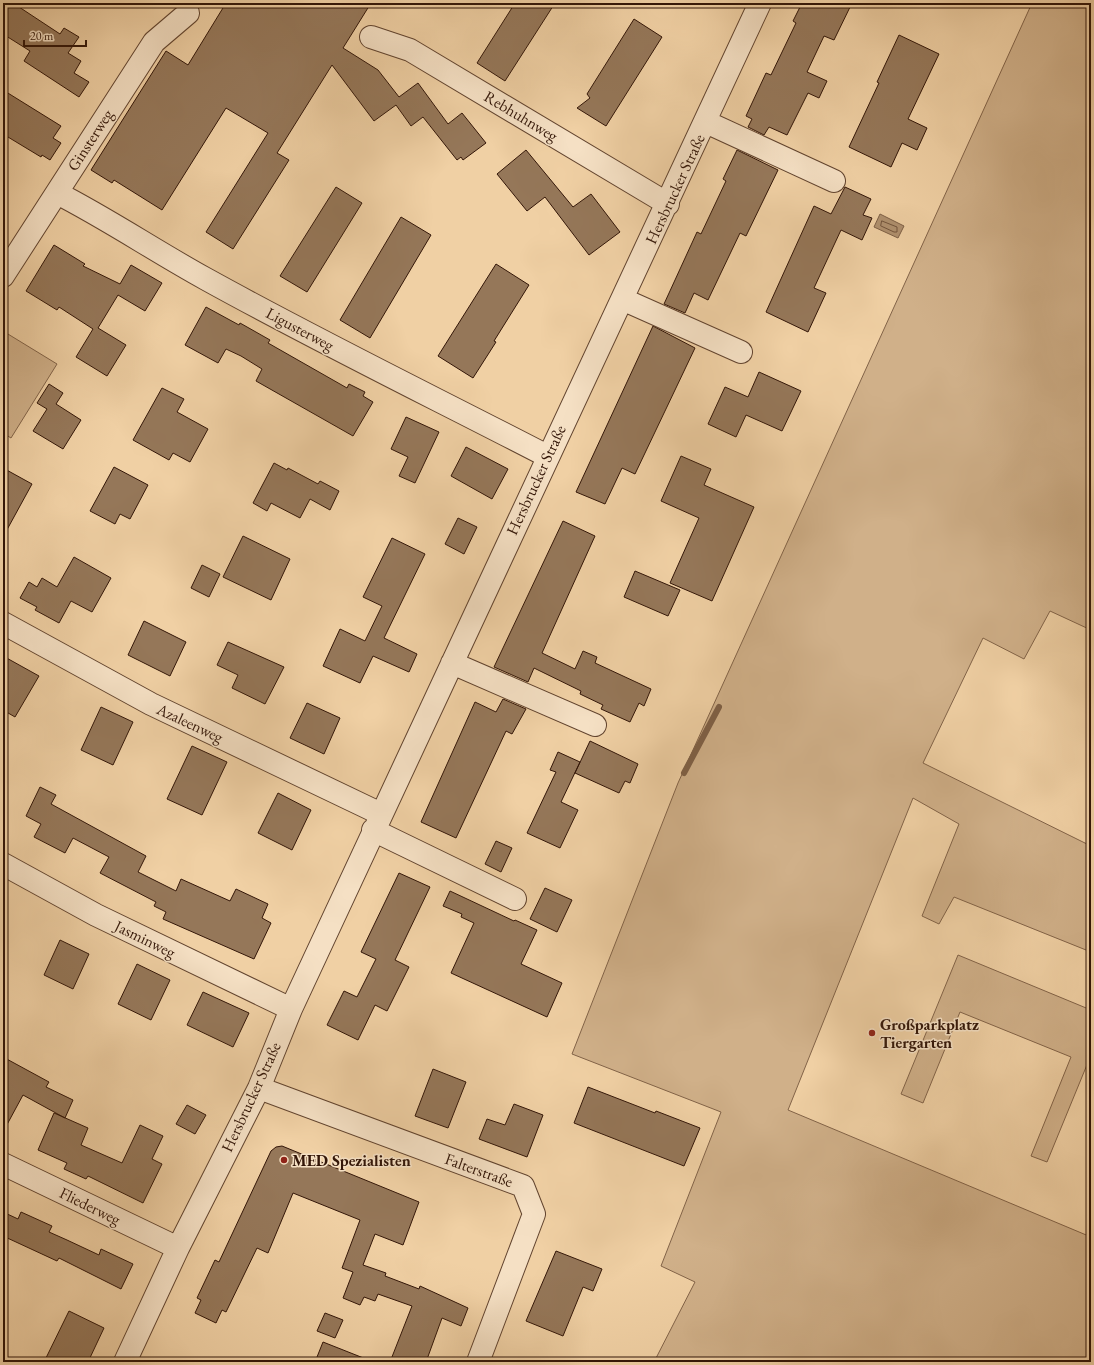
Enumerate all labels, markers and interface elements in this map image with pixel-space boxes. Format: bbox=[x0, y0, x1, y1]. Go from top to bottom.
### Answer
scale bar bbox=[24, 22, 86, 48]
text: 20 m bbox=[30, 28, 54, 44]
street label: Rebhuhnweg bbox=[480, 86, 563, 147]
street label: Ginsterweg bbox=[62, 104, 118, 175]
street label: Hersbrucker Straße bbox=[640, 131, 710, 247]
street label: Ligusterweg bbox=[262, 302, 339, 356]
street label: Hersbrucker Straße bbox=[501, 422, 571, 538]
street label: Azaleenweg bbox=[152, 698, 228, 748]
street label: Jasminweg bbox=[109, 914, 180, 963]
place label: Großparkplatz Tiergarten bbox=[880, 1014, 979, 1053]
marker: Großparkplatz Tiergarten bbox=[867, 1028, 877, 1038]
street label: Hersbrucker Straße bbox=[216, 1039, 286, 1155]
street label: Falterstraße bbox=[442, 1148, 516, 1192]
place label: MED Spezialisten bbox=[292, 1150, 411, 1171]
marker: MED Spezialisten bbox=[279, 1155, 289, 1165]
street label: Fliederweg bbox=[56, 1182, 125, 1230]

